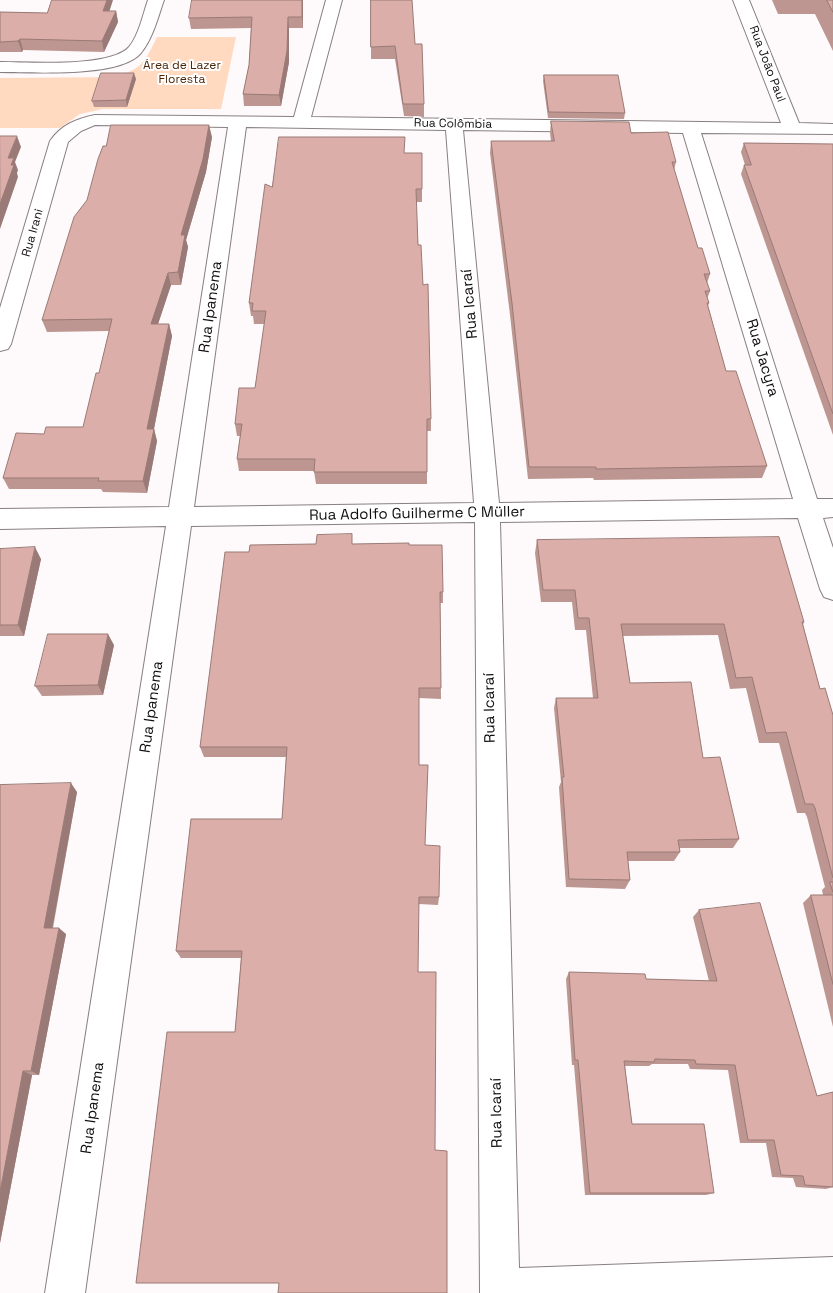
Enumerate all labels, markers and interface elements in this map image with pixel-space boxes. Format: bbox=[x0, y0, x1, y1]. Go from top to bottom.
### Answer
street label: Rua João Paul bbox=[746, 24, 788, 104]
park label: Área de Lazer Floresta bbox=[143, 59, 221, 87]
street label: Rua Colômbia bbox=[414, 116, 492, 132]
street label: Rua Irani bbox=[19, 207, 47, 259]
street label: Rua Ipanema bbox=[196, 260, 226, 354]
street label: Rua Icaraí bbox=[458, 268, 482, 340]
street label: Rua Jacyra bbox=[742, 317, 782, 399]
street label: Rua Adolfo Guilherme C Müller bbox=[309, 503, 525, 525]
street label: Rua Ipanema bbox=[137, 660, 167, 754]
street label: Rua Icaraí bbox=[480, 673, 500, 743]
street label: Rua Ipanema bbox=[78, 1061, 108, 1155]
street label: Rua Icaraí bbox=[487, 1078, 507, 1148]

